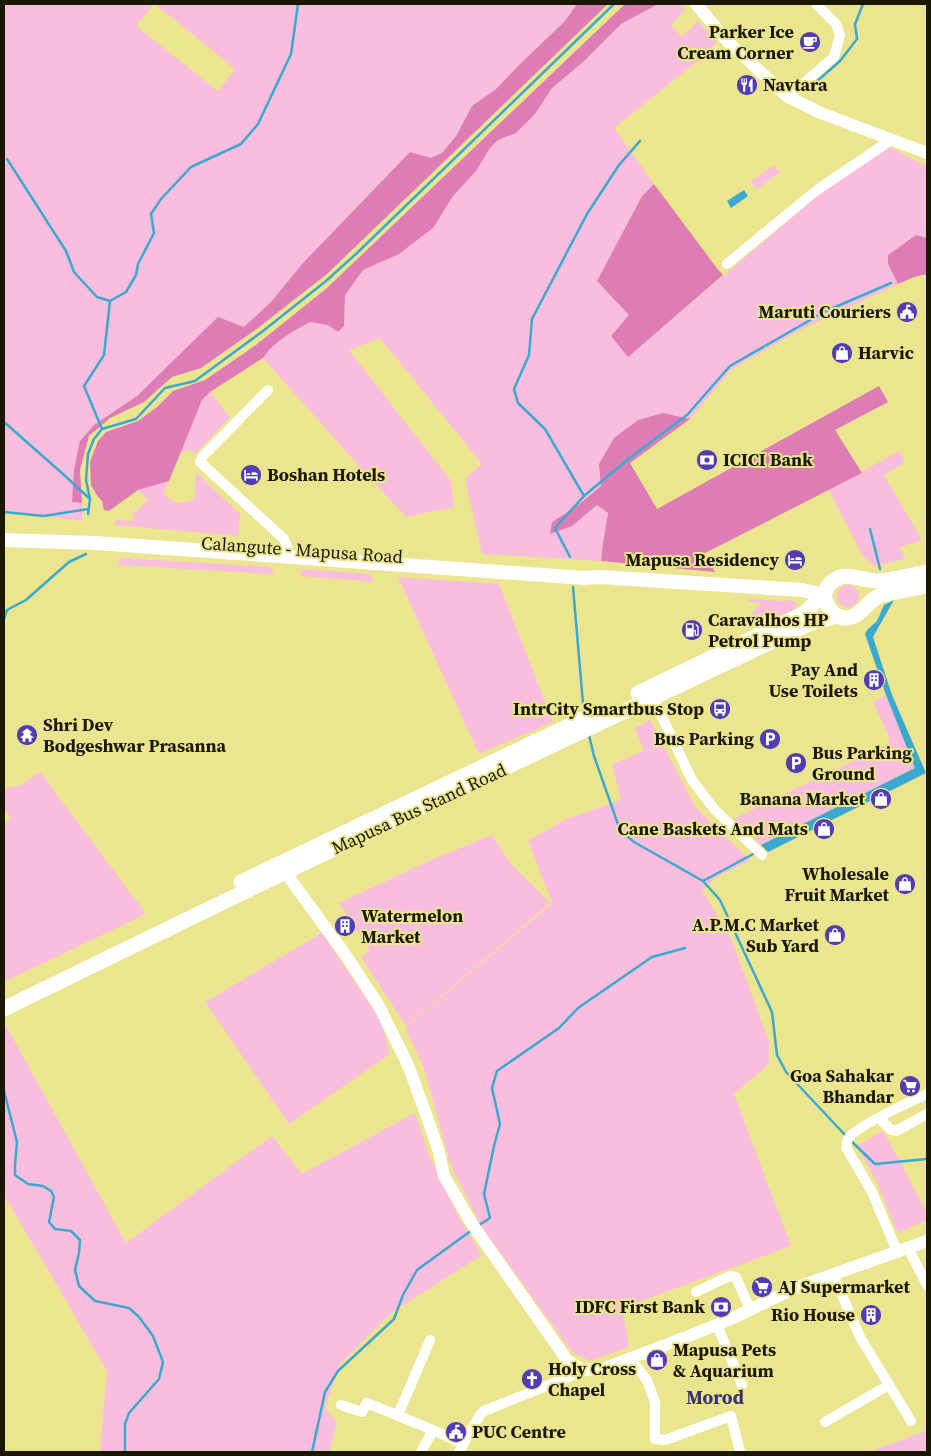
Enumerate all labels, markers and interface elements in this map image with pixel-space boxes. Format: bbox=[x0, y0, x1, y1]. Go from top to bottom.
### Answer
place label: Parker Ice Cream Corner bbox=[677, 19, 795, 65]
cafe icon: Parker Ice Cream Corner bbox=[798, 30, 822, 54]
place label: Navtara bbox=[763, 72, 828, 97]
restaurant icon: Navtara bbox=[735, 73, 759, 97]
place label: Maruti Couriers bbox=[758, 299, 891, 324]
public building icon: Maruti Couriers bbox=[895, 300, 919, 324]
place label: Harvic bbox=[858, 340, 914, 365]
shop icon: Harvic bbox=[830, 341, 854, 365]
place label: ICICI Bank bbox=[723, 447, 813, 472]
bank icon: ICICI Bank bbox=[695, 448, 719, 472]
place label: Boshan Hotels bbox=[267, 462, 385, 487]
hotel icon: Boshan Hotels bbox=[239, 463, 263, 487]
street label: Calangute - Mapusa Road bbox=[200, 530, 404, 569]
place label: Mapusa Residency bbox=[626, 547, 779, 572]
hotel icon: Mapusa Residency bbox=[783, 548, 807, 572]
place label: Caravalhos HP Petrol Pump bbox=[708, 607, 828, 653]
fuel station icon: Caravalhos HP Petrol Pump bbox=[680, 618, 704, 642]
place label: Pay And Use Toilets bbox=[768, 657, 858, 703]
building icon: Pay And Use Toilets bbox=[862, 668, 886, 692]
place label: IntrCity Smartbus Stop bbox=[513, 696, 704, 721]
bus stop icon: IntrCity Smartbus Stop bbox=[708, 697, 732, 721]
place label: Shri Dev Bodgeshwar Prasanna bbox=[43, 712, 227, 758]
temple icon: Shri Dev Bodgeshwar Prasanna bbox=[15, 723, 39, 747]
place label: Bus Parking bbox=[654, 726, 754, 751]
parking icon: Bus Parking bbox=[758, 727, 782, 751]
place label: Bus Parking Ground bbox=[812, 740, 912, 786]
parking icon: Bus Parking Ground bbox=[784, 751, 808, 775]
street label: Mapusa Bus Stand Road bbox=[327, 757, 510, 860]
place label: Banana Market bbox=[739, 786, 866, 811]
shop icon: Banana Market bbox=[869, 787, 893, 811]
place label: Cane Baskets And Mats bbox=[618, 816, 808, 841]
shop icon: Cane Baskets And Mats bbox=[812, 817, 836, 841]
place label: Wholesale Fruit Market bbox=[784, 861, 890, 907]
shop icon: Wholesale Fruit Market bbox=[893, 872, 917, 896]
place label: Watermelon Market bbox=[361, 903, 463, 949]
place label: A.P.M.C Market Sub Yard bbox=[692, 912, 820, 958]
building icon: Watermelon Market bbox=[333, 914, 357, 938]
shop icon: A.P.M.C Market Sub Yard bbox=[823, 923, 847, 947]
place label: Goa Sahakar Bhandar bbox=[790, 1063, 895, 1109]
supermarket icon: Goa Sahakar Bhandar bbox=[898, 1074, 922, 1098]
place label: AJ Supermarket bbox=[778, 1274, 910, 1299]
supermarket icon: AJ Supermarket bbox=[750, 1275, 774, 1299]
place label: IDFC First Bank bbox=[575, 1294, 705, 1319]
bank icon: IDFC First Bank bbox=[709, 1295, 733, 1319]
place label: Rio House bbox=[771, 1302, 855, 1327]
building icon: Rio House bbox=[859, 1303, 883, 1327]
place label: Mapusa Pets & Aquarium bbox=[673, 1337, 776, 1383]
shop icon: Mapusa Pets & Aquarium bbox=[645, 1348, 669, 1372]
place label: Holy Cross Chapel bbox=[548, 1356, 636, 1402]
church icon: Holy Cross Chapel bbox=[520, 1367, 544, 1391]
district label: Morod bbox=[686, 1384, 744, 1410]
place label: PUC Centre bbox=[472, 1419, 566, 1444]
public building icon: PUC Centre bbox=[444, 1420, 468, 1444]

